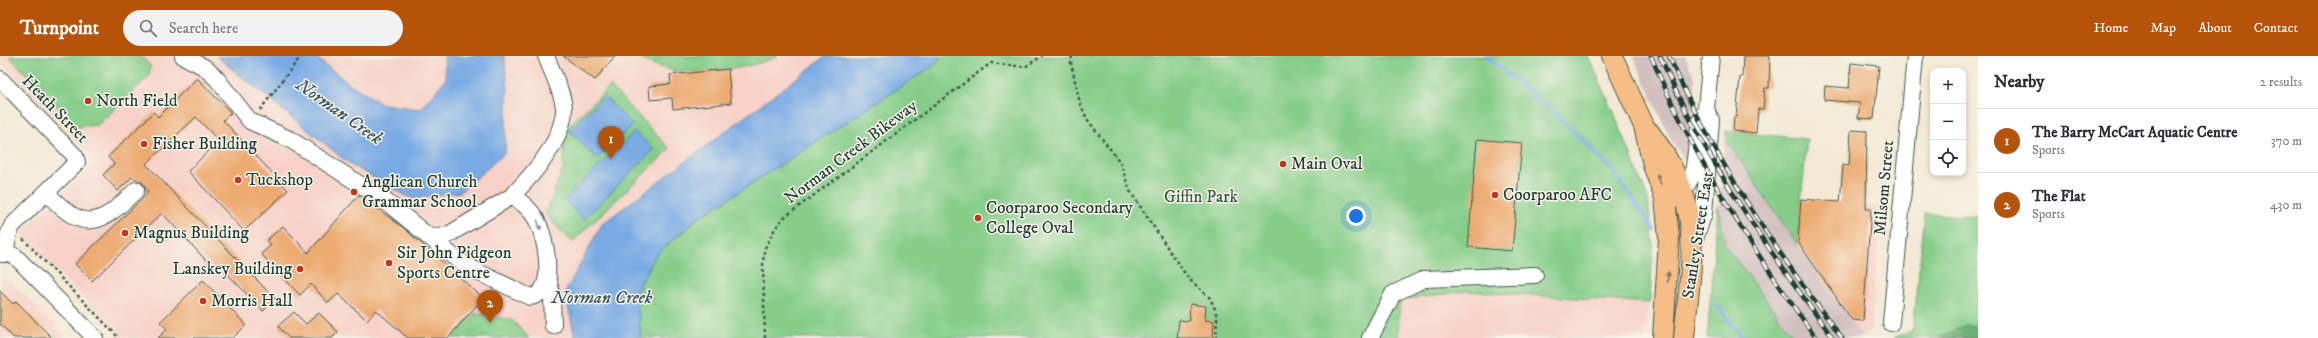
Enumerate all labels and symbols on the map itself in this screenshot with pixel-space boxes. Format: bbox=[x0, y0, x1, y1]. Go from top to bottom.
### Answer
street label: Heath Street bbox=[17, 70, 93, 148]
water label: Norman Creek bbox=[291, 74, 387, 150]
place label: North Field bbox=[96, 90, 178, 112]
street label: Norman Creek Bikeway bbox=[780, 94, 923, 209]
marker: North Field bbox=[83, 96, 93, 106]
pin: 1 bbox=[598, 126, 624, 159]
place label: Fisher Building bbox=[152, 133, 258, 155]
marker: Fisher Building bbox=[139, 139, 149, 149]
street label: Milsom Street bbox=[1869, 139, 1899, 237]
one-way arrow bbox=[1706, 140, 1713, 152]
place label: Main Oval bbox=[1291, 153, 1363, 175]
marker: Main Oval bbox=[1278, 159, 1288, 169]
place label: Tuckshop bbox=[246, 169, 313, 191]
street label: Stanley Street East bbox=[1677, 169, 1719, 300]
place label: Anglican Church Grammar School bbox=[362, 171, 477, 213]
one-way arrow bbox=[1655, 173, 1661, 185]
marker: Tuckshop bbox=[233, 175, 243, 185]
place label: Coorparoo AFC bbox=[1503, 184, 1612, 206]
park label: Giffin Park bbox=[1164, 186, 1238, 208]
marker: Anglican Church Grammar School bbox=[349, 187, 359, 197]
marker: Coorparoo AFC bbox=[1490, 190, 1500, 200]
place label: Coorparoo Secondary College Oval bbox=[986, 197, 1134, 239]
your location bbox=[1346, 206, 1366, 226]
marker: Coorparoo Secondary College Oval bbox=[973, 213, 983, 223]
one-way arrow bbox=[536, 220, 542, 232]
place label: Magnus Building bbox=[133, 222, 250, 244]
marker: Magnus Building bbox=[120, 228, 130, 238]
place label: Sir John Pidgeon Sports Centre bbox=[397, 242, 512, 284]
place label: Lanskey Building bbox=[172, 258, 293, 280]
marker: Sir John Pidgeon Sports Centre bbox=[384, 258, 394, 268]
marker: Lanskey Building bbox=[295, 264, 305, 274]
one-way arrow bbox=[1665, 271, 1672, 283]
water label: Norman Creek bbox=[551, 287, 653, 309]
place label: Morris Hall bbox=[211, 290, 293, 312]
pin: 2 bbox=[477, 290, 503, 323]
marker: Morris Hall bbox=[198, 296, 208, 306]

